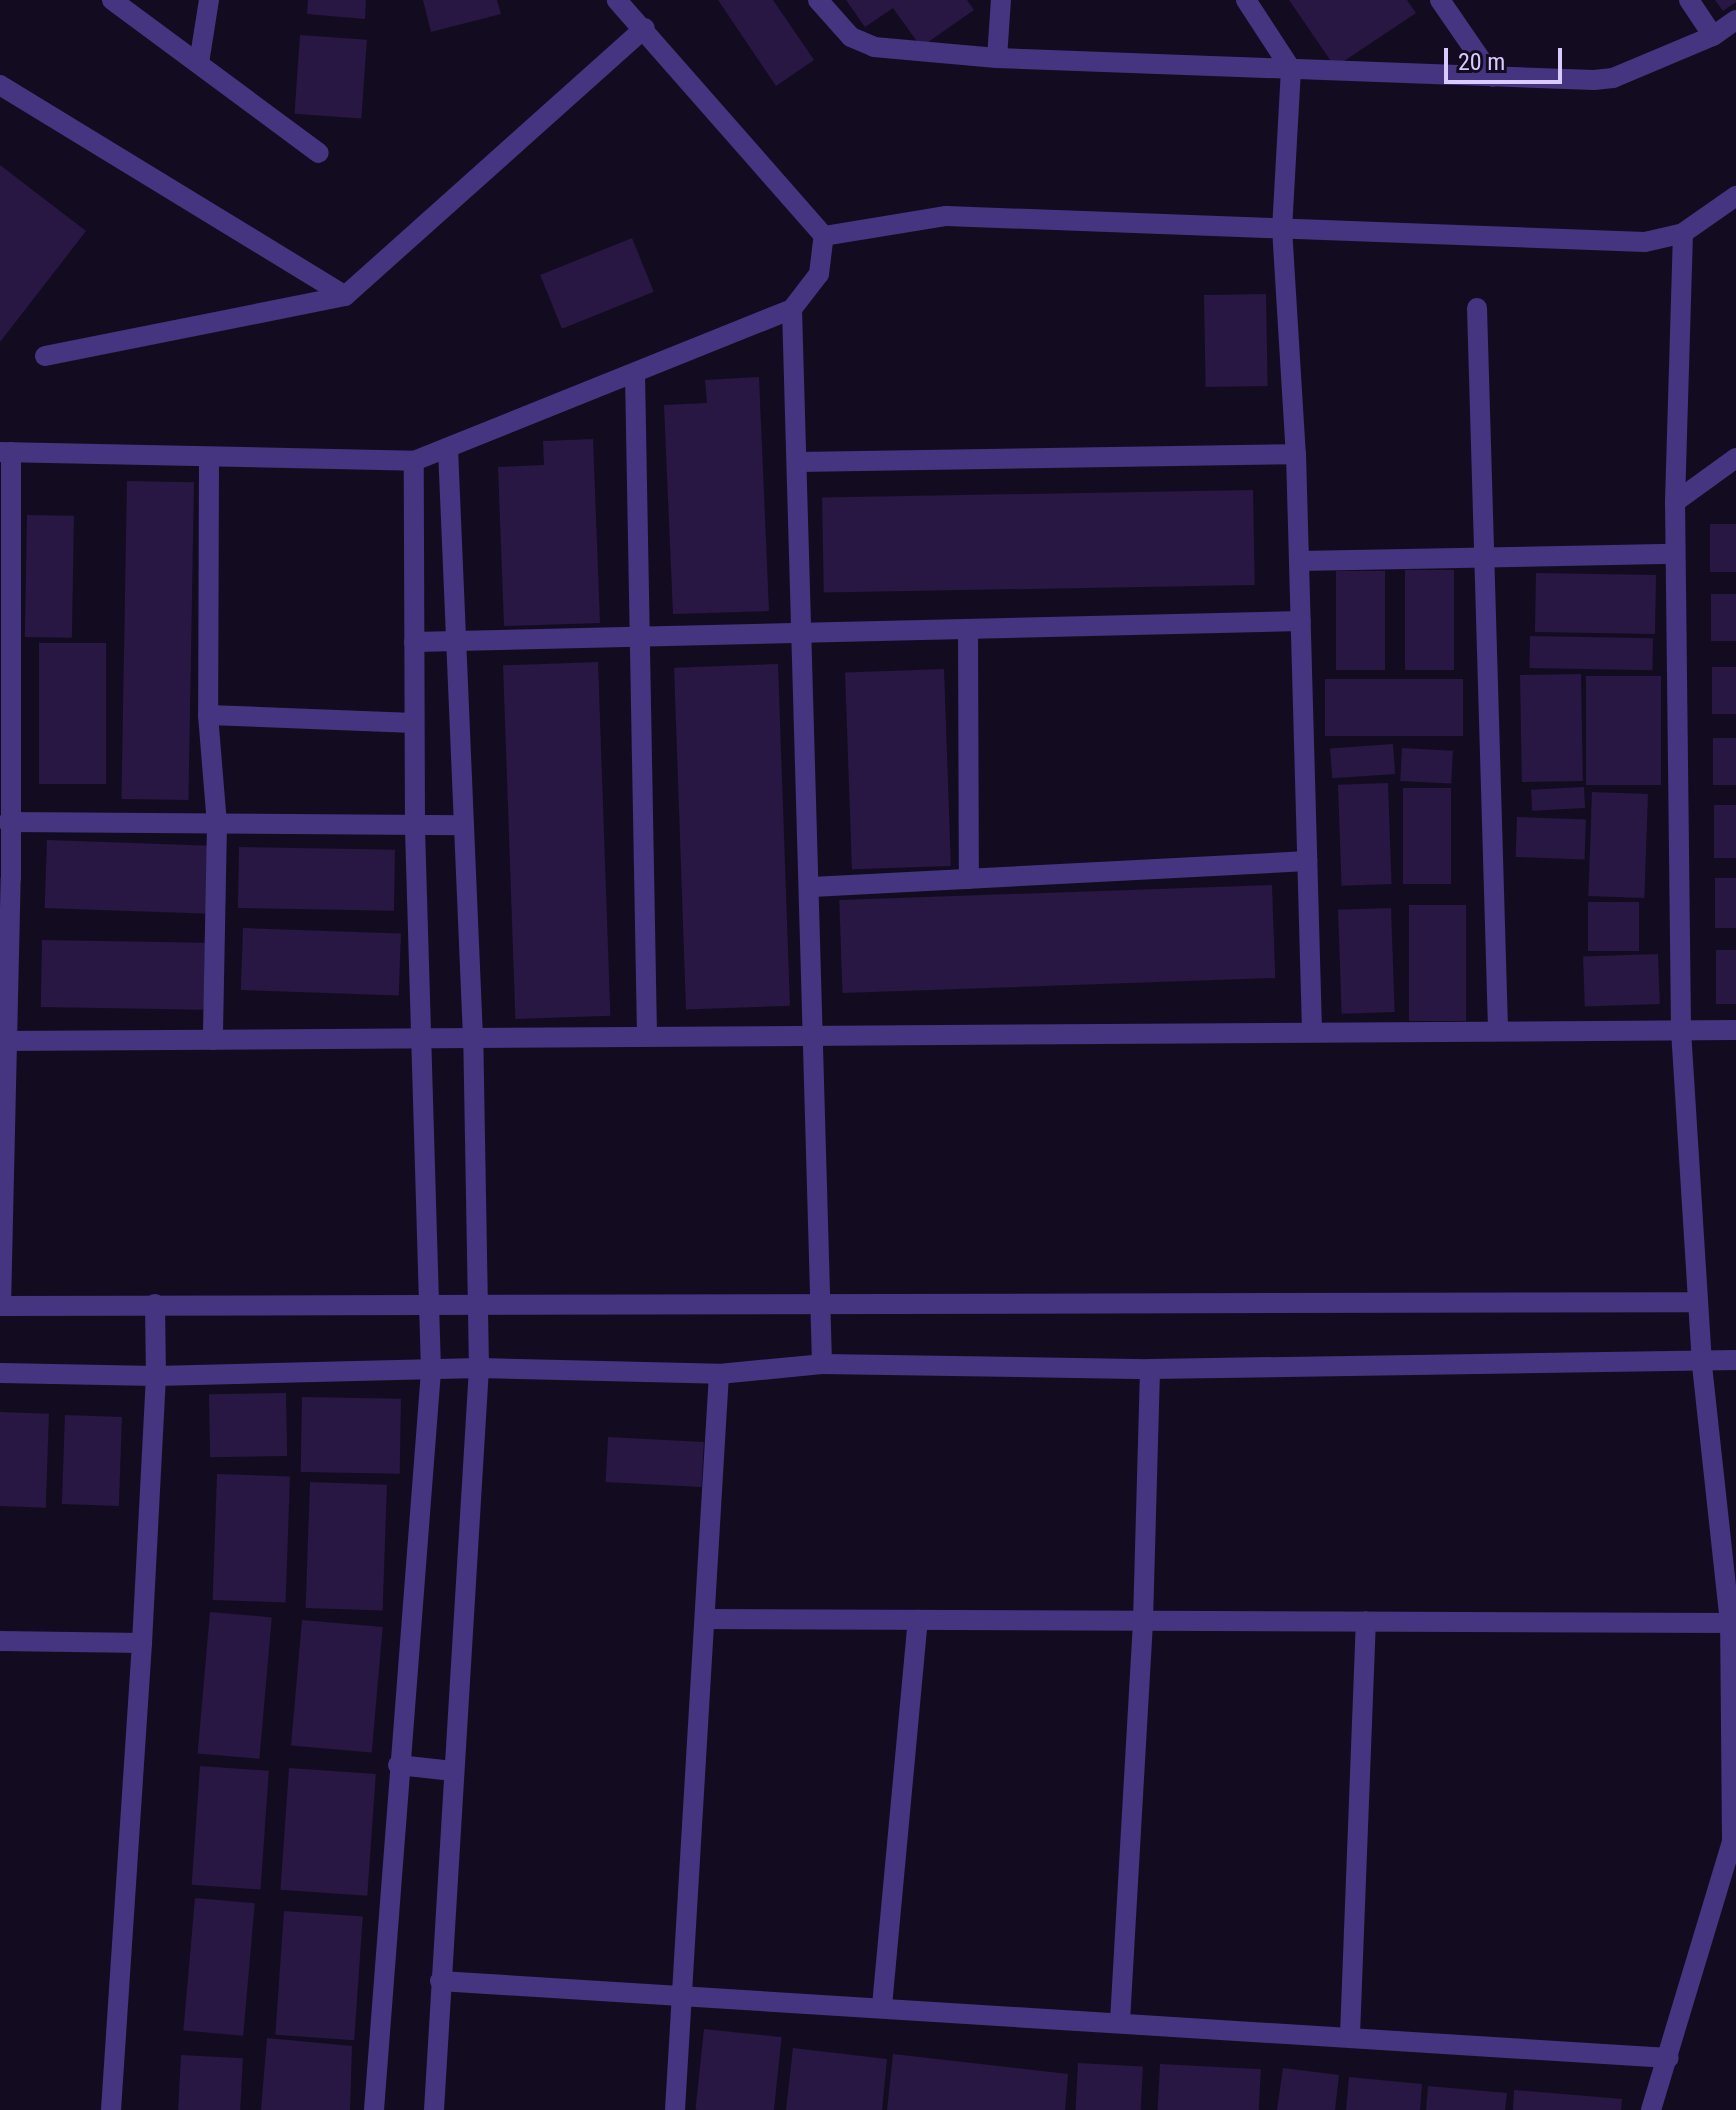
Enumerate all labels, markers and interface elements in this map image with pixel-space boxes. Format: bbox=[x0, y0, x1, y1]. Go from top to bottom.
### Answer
scale bar bbox=[1448, 32, 1566, 82]
text: 20 m bbox=[1458, 48, 1505, 76]

